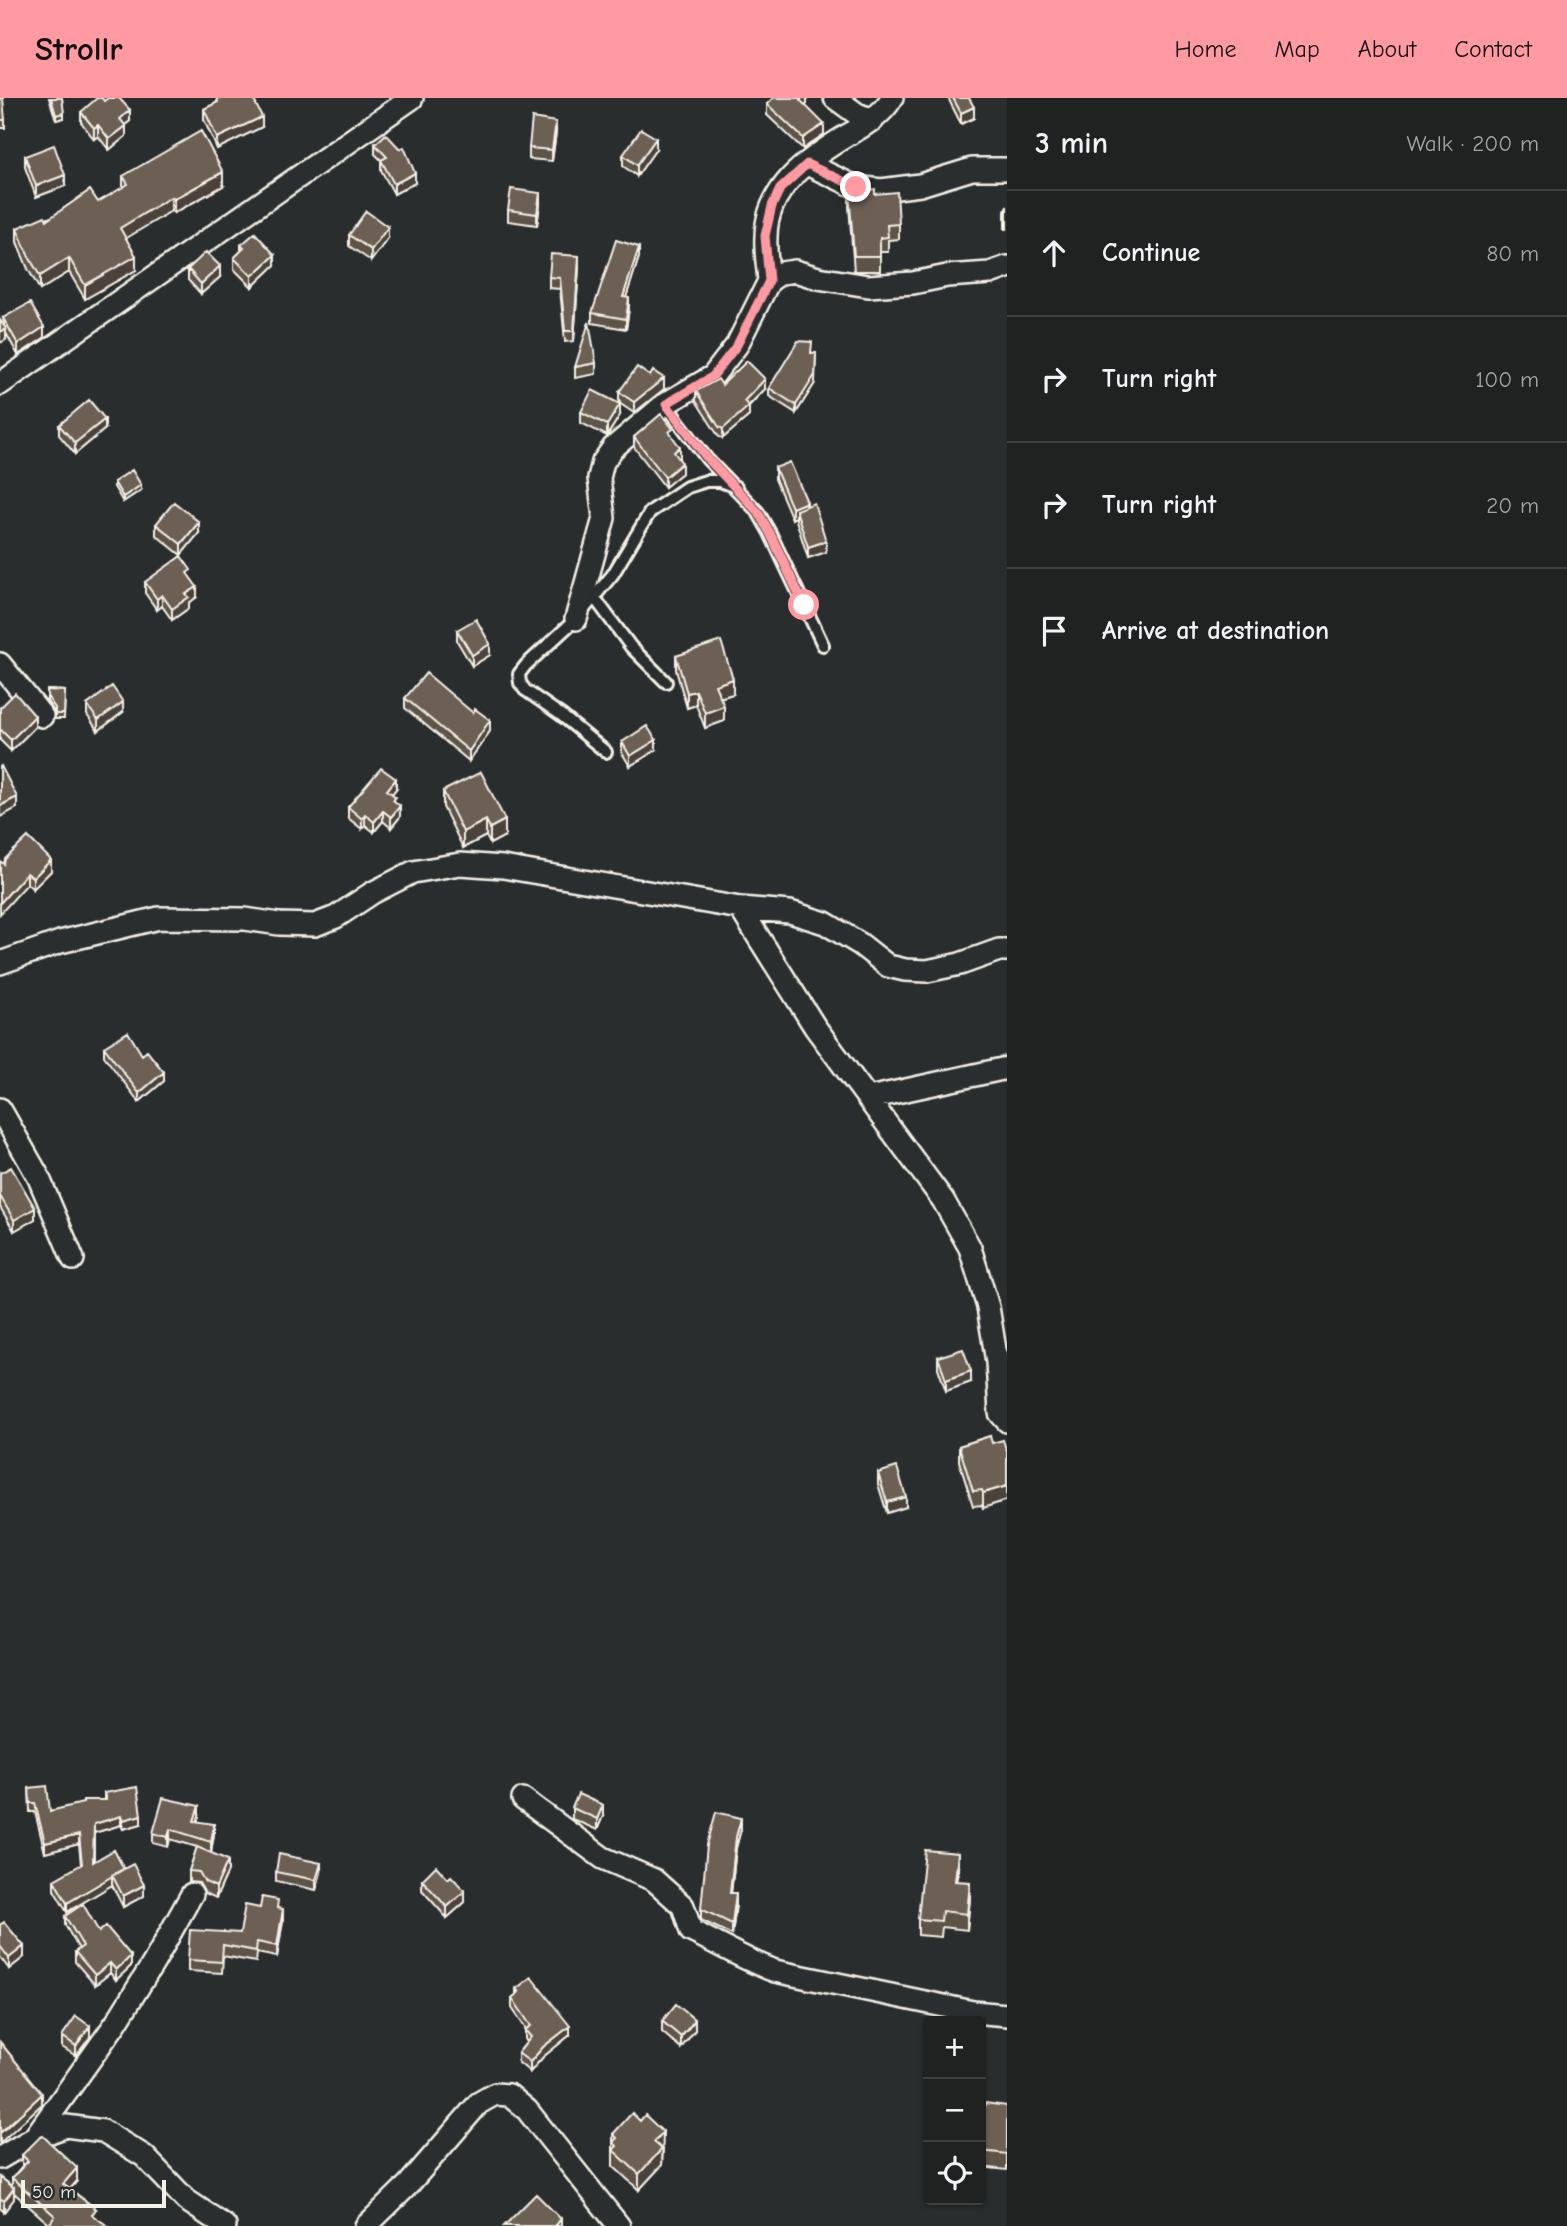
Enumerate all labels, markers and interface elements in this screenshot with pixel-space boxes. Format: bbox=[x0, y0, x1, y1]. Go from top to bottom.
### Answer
text: Strollr bbox=[35, 30, 123, 68]
text: Home bbox=[1175, 35, 1236, 63]
text: Map bbox=[1274, 35, 1320, 63]
text: About bbox=[1358, 35, 1416, 63]
text: Contact bbox=[1454, 35, 1532, 63]
text: 3 min bbox=[1035, 126, 1108, 161]
text: Walk · 200 m bbox=[1406, 130, 1539, 157]
route end bbox=[840, 171, 871, 202]
icon: ahead bbox=[1035, 234, 1073, 272]
text: Continue bbox=[1102, 238, 1200, 268]
text: 80 m bbox=[1486, 240, 1539, 267]
icon: right bbox=[1035, 360, 1073, 398]
text: Turn right bbox=[1102, 364, 1216, 394]
text: 100 m bbox=[1475, 366, 1539, 393]
icon: right bbox=[1035, 486, 1073, 524]
text: Turn right bbox=[1102, 490, 1216, 520]
text: 20 m bbox=[1486, 492, 1539, 519]
route start bbox=[788, 589, 819, 620]
icon: arrive bbox=[1035, 612, 1073, 650]
text: Arrive at destination bbox=[1102, 616, 1329, 646]
map controls bbox=[923, 2016, 986, 2205]
button: + bbox=[923, 2016, 986, 2079]
button: − bbox=[923, 2079, 986, 2142]
button: locate bbox=[923, 2142, 986, 2205]
scale bar bbox=[21, 2177, 166, 2209]
text: 50 m bbox=[32, 2181, 76, 2203]

